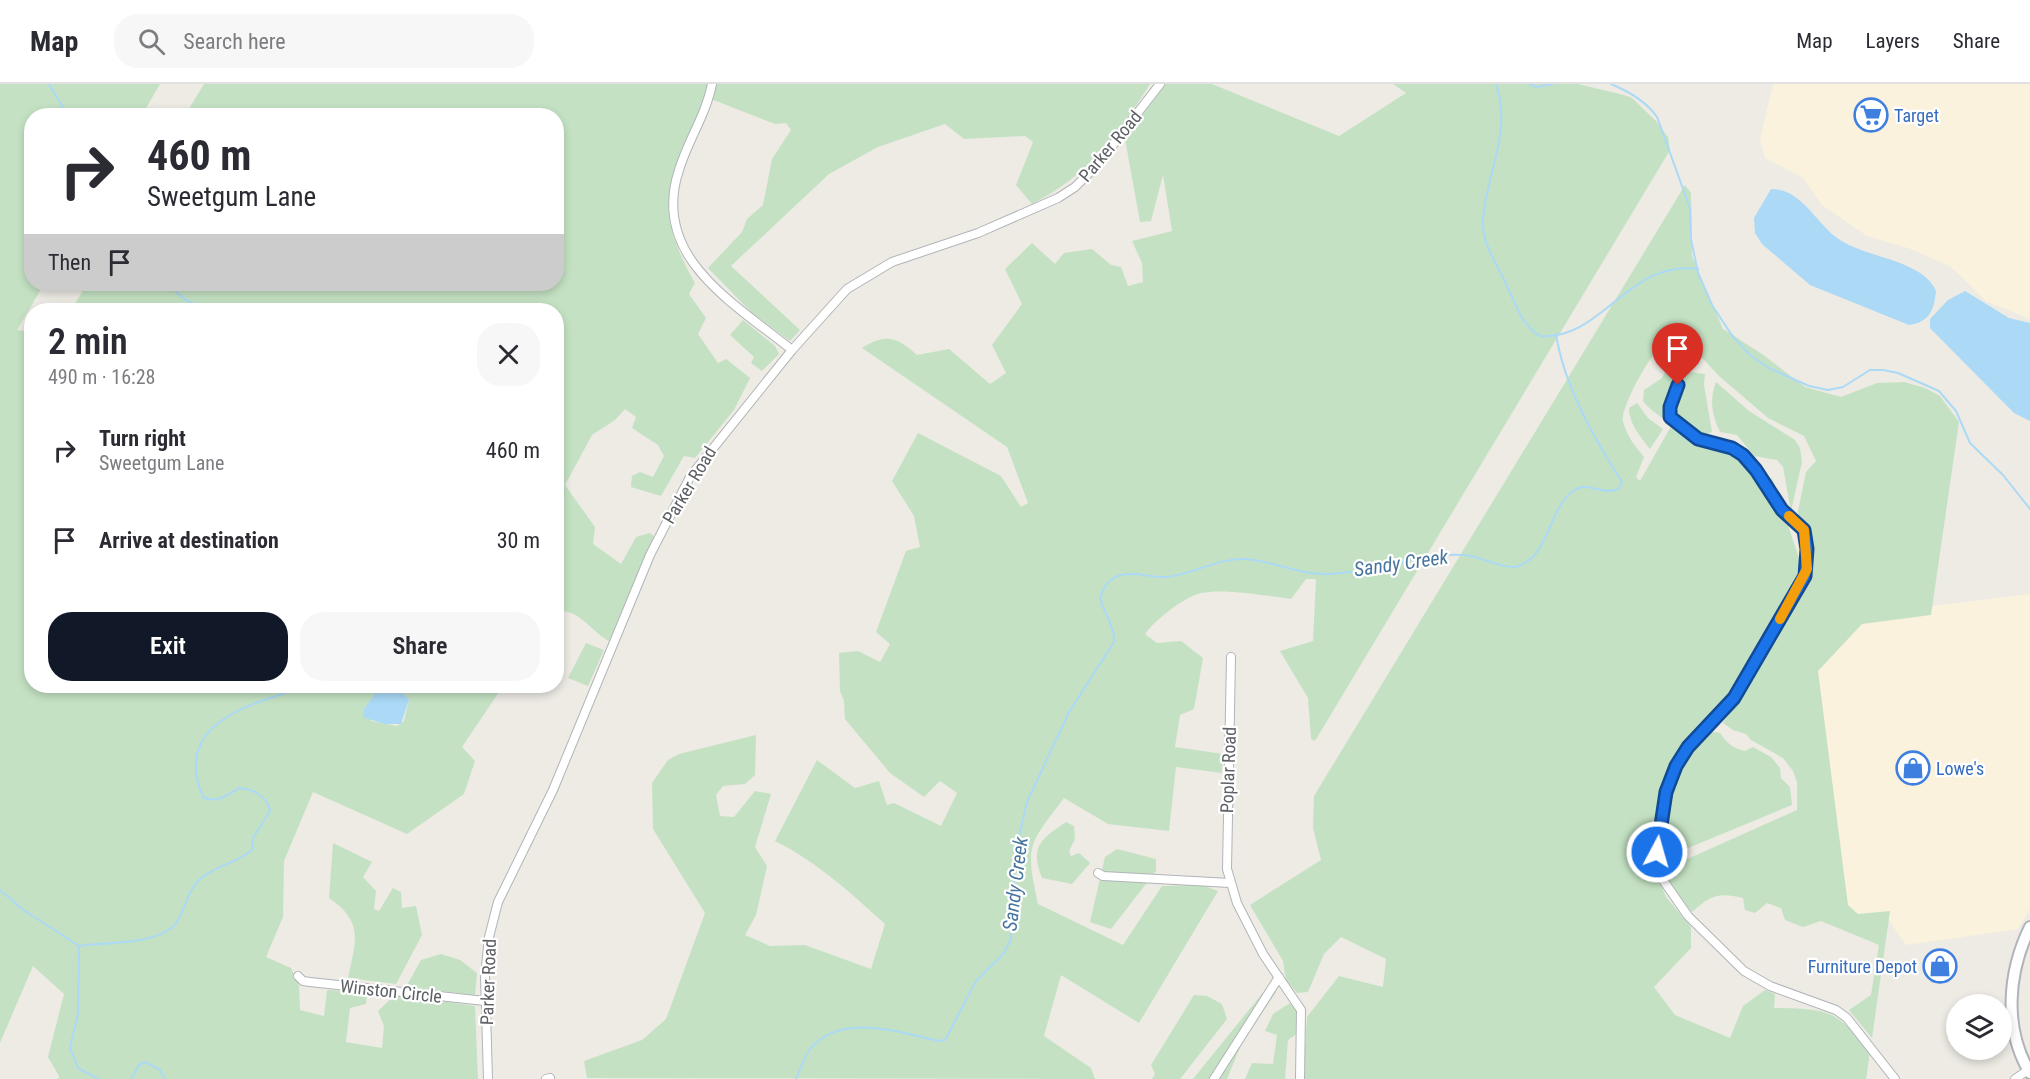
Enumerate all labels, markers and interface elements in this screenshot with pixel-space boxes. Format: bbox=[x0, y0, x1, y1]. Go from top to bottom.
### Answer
search box bbox=[114, 14, 534, 68]
text: Map bbox=[30, 25, 78, 58]
icon: search bbox=[135, 25, 168, 58]
text: Search here bbox=[183, 29, 286, 54]
text: Map bbox=[1796, 29, 1833, 53]
text: Layers bbox=[1866, 29, 1920, 53]
text: Share bbox=[1953, 29, 2000, 53]
supermarket icon: Target bbox=[1853, 97, 1889, 133]
place label: Target bbox=[1894, 105, 1939, 126]
street label: Parker Road bbox=[1074, 106, 1146, 186]
text: 460 m bbox=[147, 131, 252, 180]
icon: right bbox=[48, 132, 126, 210]
text: Sweetgum Lane bbox=[147, 181, 316, 213]
icon: arrive bbox=[103, 246, 136, 279]
text: Then bbox=[48, 250, 91, 275]
text: 2 min bbox=[48, 321, 128, 363]
button: close bbox=[477, 323, 540, 386]
pin bbox=[1652, 323, 1703, 385]
icon: arrive bbox=[1661, 332, 1694, 365]
text: 490 m · 16:28 bbox=[48, 365, 155, 389]
text: Turn right bbox=[99, 426, 186, 451]
icon: right bbox=[48, 434, 81, 467]
text: 460 m bbox=[486, 438, 540, 463]
street label: Parker Road bbox=[658, 443, 720, 527]
text: Sweetgum Lane bbox=[99, 451, 224, 475]
icon: arrive bbox=[48, 524, 81, 557]
text: Arrive at destination bbox=[99, 528, 279, 553]
text: 30 m bbox=[497, 528, 540, 553]
water label: Sandy Creek bbox=[1352, 544, 1451, 581]
button: Exit bbox=[48, 612, 288, 681]
button: Share bbox=[300, 612, 540, 681]
street label: Poplar Road bbox=[1216, 727, 1240, 813]
shop icon: Lowe's bbox=[1895, 750, 1931, 786]
place label: Lowe's bbox=[1936, 758, 1984, 779]
position arrow bbox=[1625, 820, 1689, 884]
water label: Sandy Creek bbox=[997, 834, 1033, 932]
street label: Parker Road bbox=[476, 939, 500, 1025]
shop icon: Furniture Depot bbox=[1922, 948, 1958, 984]
place label: Furniture Depot bbox=[1808, 956, 1917, 977]
street label: Winston Circle bbox=[339, 975, 443, 1007]
map controls bbox=[1946, 994, 2012, 1060]
button: layers bbox=[1946, 994, 2012, 1060]

